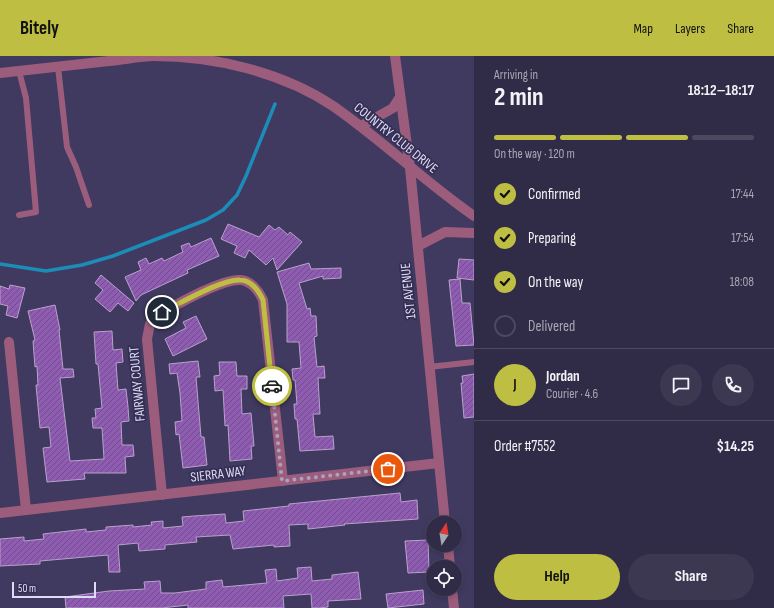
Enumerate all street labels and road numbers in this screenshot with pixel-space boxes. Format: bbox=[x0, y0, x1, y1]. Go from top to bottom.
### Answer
street label: COUNTRY CLUB DRIVE bbox=[351, 99, 442, 177]
street label: 1ST AVENUE bbox=[397, 262, 419, 320]
street label: FAIRWAY COURT bbox=[125, 346, 149, 422]
street label: SIERRA WAY bbox=[189, 462, 247, 486]

